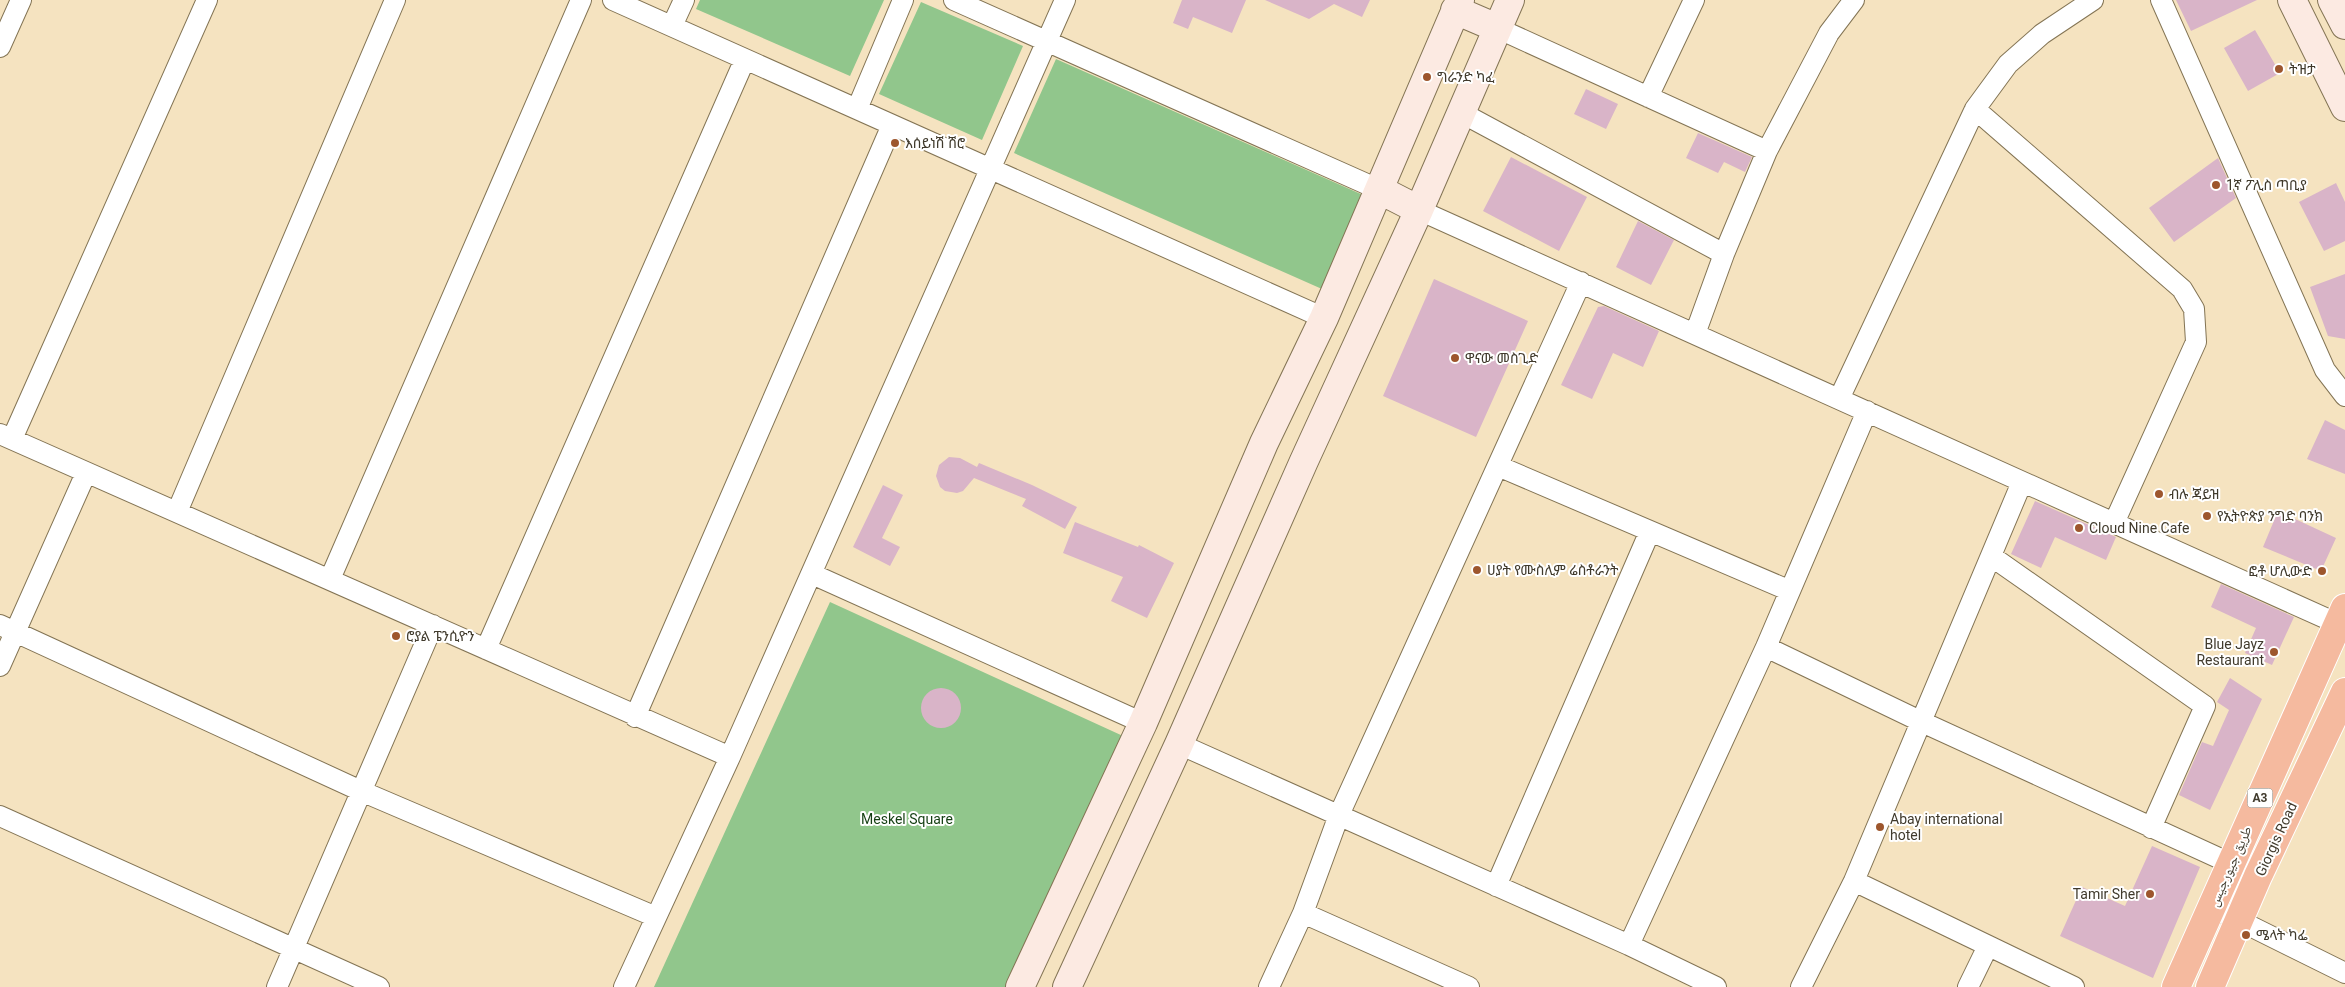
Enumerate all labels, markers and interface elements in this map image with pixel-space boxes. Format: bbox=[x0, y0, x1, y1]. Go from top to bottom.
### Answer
place label: ትዝታ bbox=[2289, 61, 2316, 77]
marker: ትዝታ bbox=[2273, 63, 2285, 75]
place label: ግራንድ ካፈ bbox=[1437, 69, 1495, 85]
marker: ግራንድ ካፈ bbox=[1421, 71, 1433, 83]
place label: እሰይነሽ ሽሮ bbox=[905, 135, 966, 151]
marker: እሰይነሽ ሽሮ bbox=[889, 137, 901, 149]
place label: 1ኛ ፖሊስ ጣቢያ bbox=[2226, 177, 2307, 193]
marker: 1ኛ ፖሊስ ጣቢያ bbox=[2210, 179, 2222, 191]
place label: ዋናው መስጊድ bbox=[1465, 350, 1538, 366]
marker: ዋናው መስጊድ bbox=[1449, 352, 1461, 364]
place label: ብሉ ጃይዝ bbox=[2169, 486, 2220, 502]
marker: ብሉ ጃይዝ bbox=[2153, 488, 2165, 500]
place label: የኢትዮጵያ ንግድ ባንክ bbox=[2217, 508, 2323, 524]
marker: የኢትዮጵያ ንግድ ባንክ bbox=[2201, 510, 2213, 522]
place label: Cloud Nine Cafe bbox=[2089, 520, 2189, 536]
marker: Cloud Nine Cafe bbox=[2073, 522, 2085, 534]
place label: ሀያት የሙስሊም ሬስቶራንት bbox=[1487, 562, 1619, 578]
place label: ፎቶ ሆሊውድ bbox=[2249, 563, 2312, 579]
marker: ሀያት የሙስሊም ሬስቶራንት bbox=[1471, 564, 1483, 576]
marker: ፎቶ ሆሊውድ bbox=[2316, 565, 2328, 577]
place label: ሮያል ፔንሲዮን bbox=[406, 628, 474, 644]
marker: ሮያል ፔንሲዮን bbox=[390, 630, 402, 642]
place label: Blue Jayz Restaurant bbox=[2196, 636, 2264, 668]
marker: Blue Jayz Restaurant bbox=[2268, 646, 2280, 658]
road number: A3 bbox=[2248, 788, 2272, 808]
street label: Giorgis Road bbox=[2252, 800, 2300, 878]
park label: Meskel Square bbox=[861, 811, 953, 827]
place label: Abay international hotel bbox=[1890, 811, 2003, 843]
marker: Abay international hotel bbox=[1874, 821, 1886, 833]
street label: طريق جيورجيس bbox=[2205, 823, 2257, 909]
place label: Tamir Sher bbox=[2073, 886, 2140, 902]
marker: Tamir Sher bbox=[2144, 888, 2156, 900]
place label: ሜላት ካፌ bbox=[2256, 927, 2308, 943]
marker: ሜላት ካፌ bbox=[2240, 929, 2252, 941]

